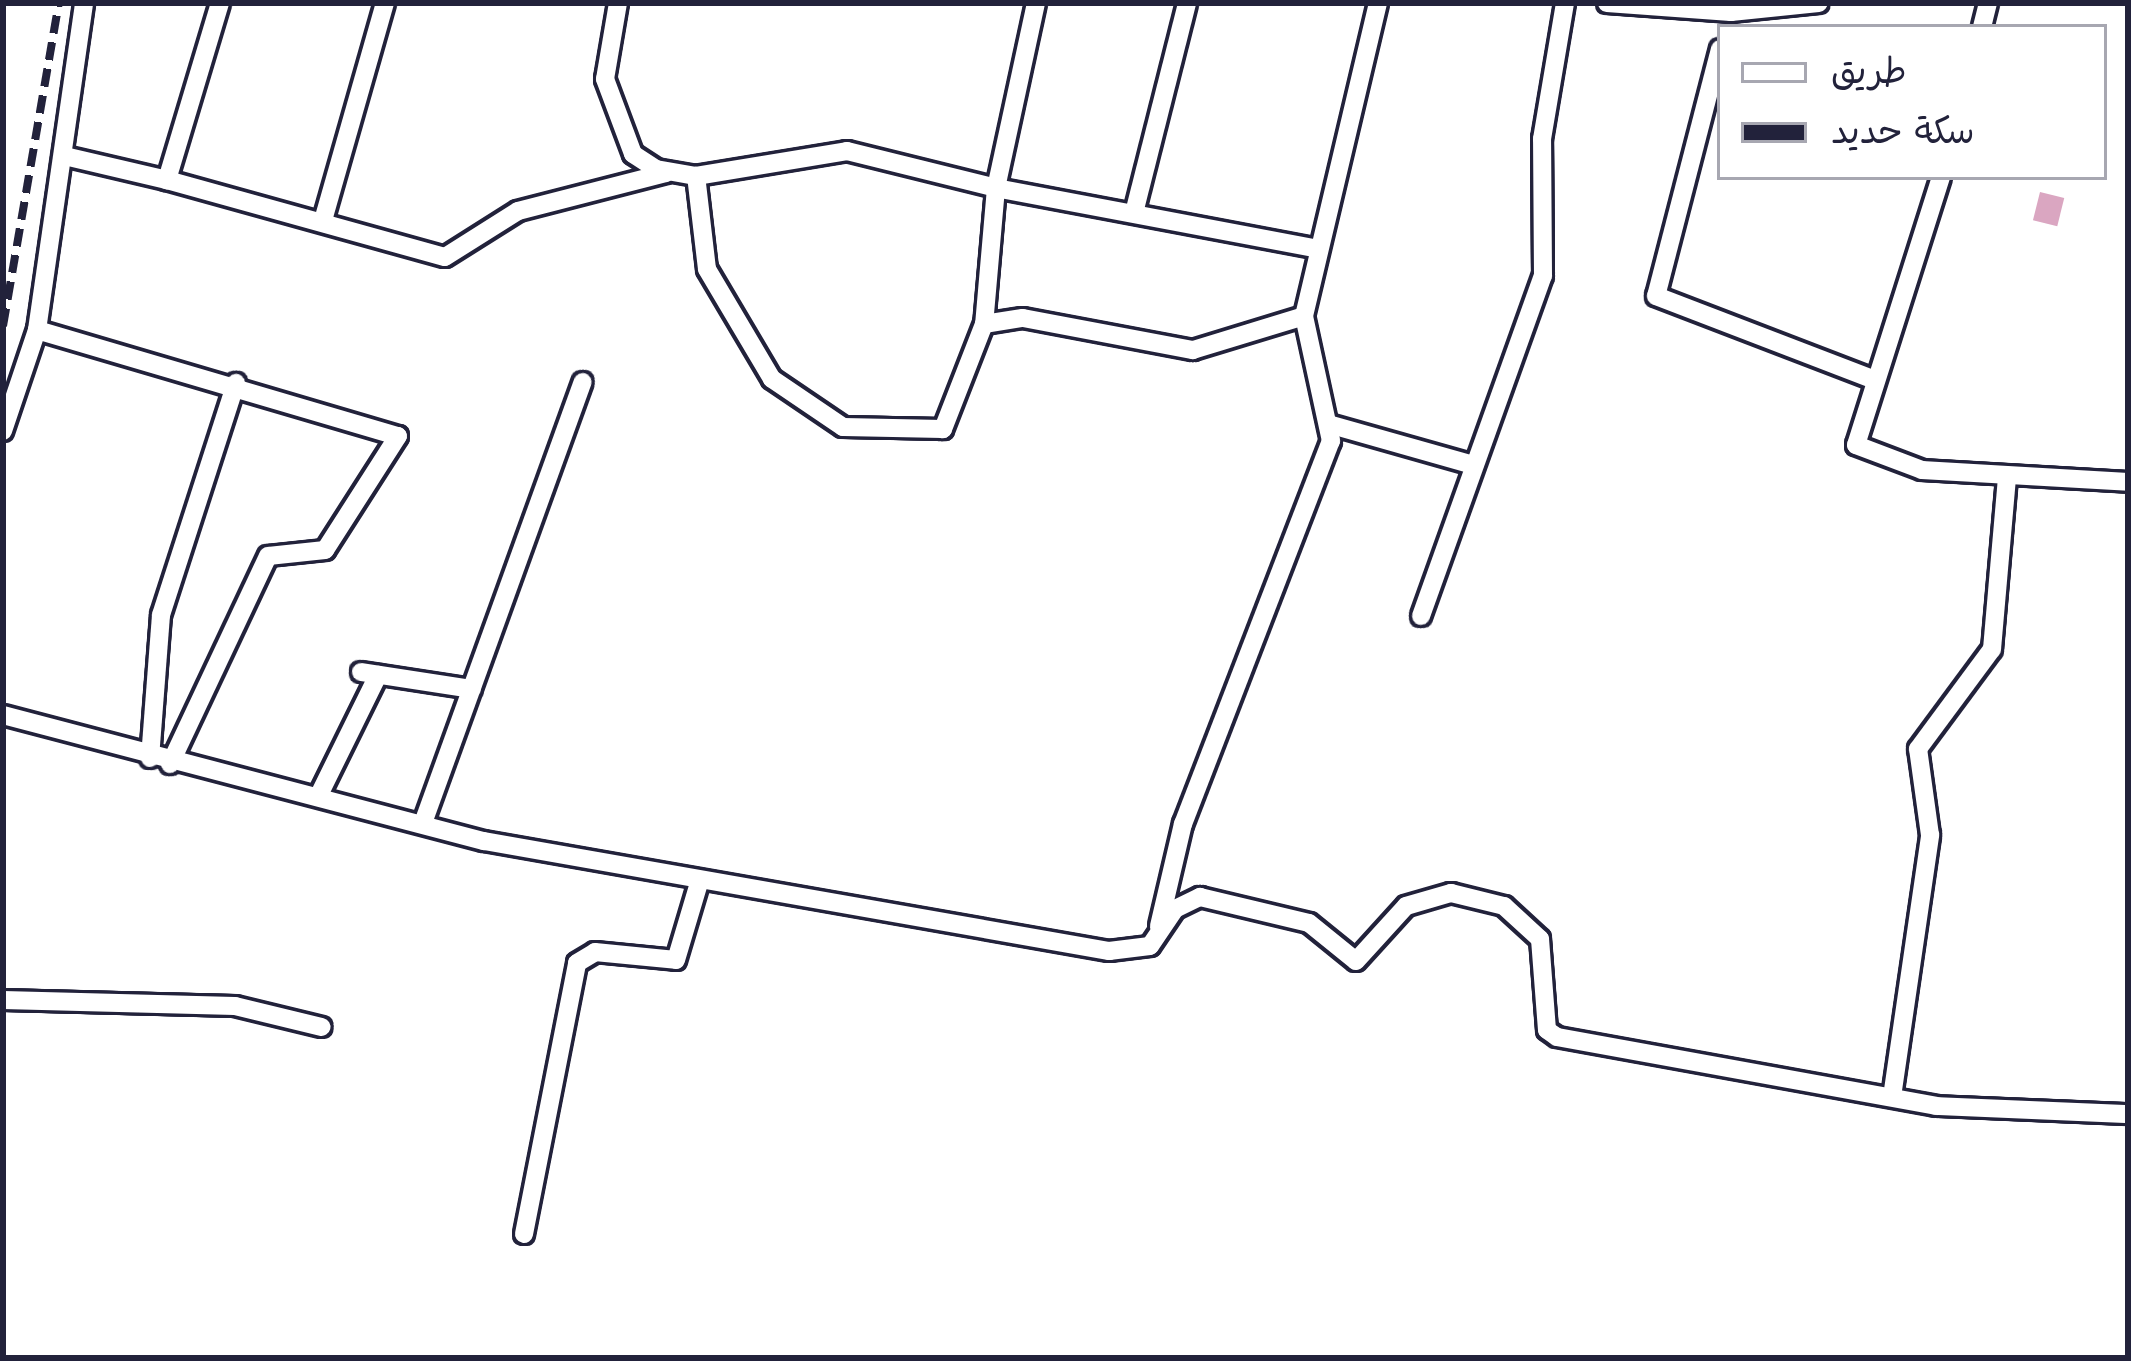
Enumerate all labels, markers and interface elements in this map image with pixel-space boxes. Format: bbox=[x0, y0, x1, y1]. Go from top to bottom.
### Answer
legend bbox=[1717, 24, 2107, 180]
text: طريق bbox=[1831, 41, 1907, 95]
text: سكة حديد bbox=[1831, 101, 1975, 155]

